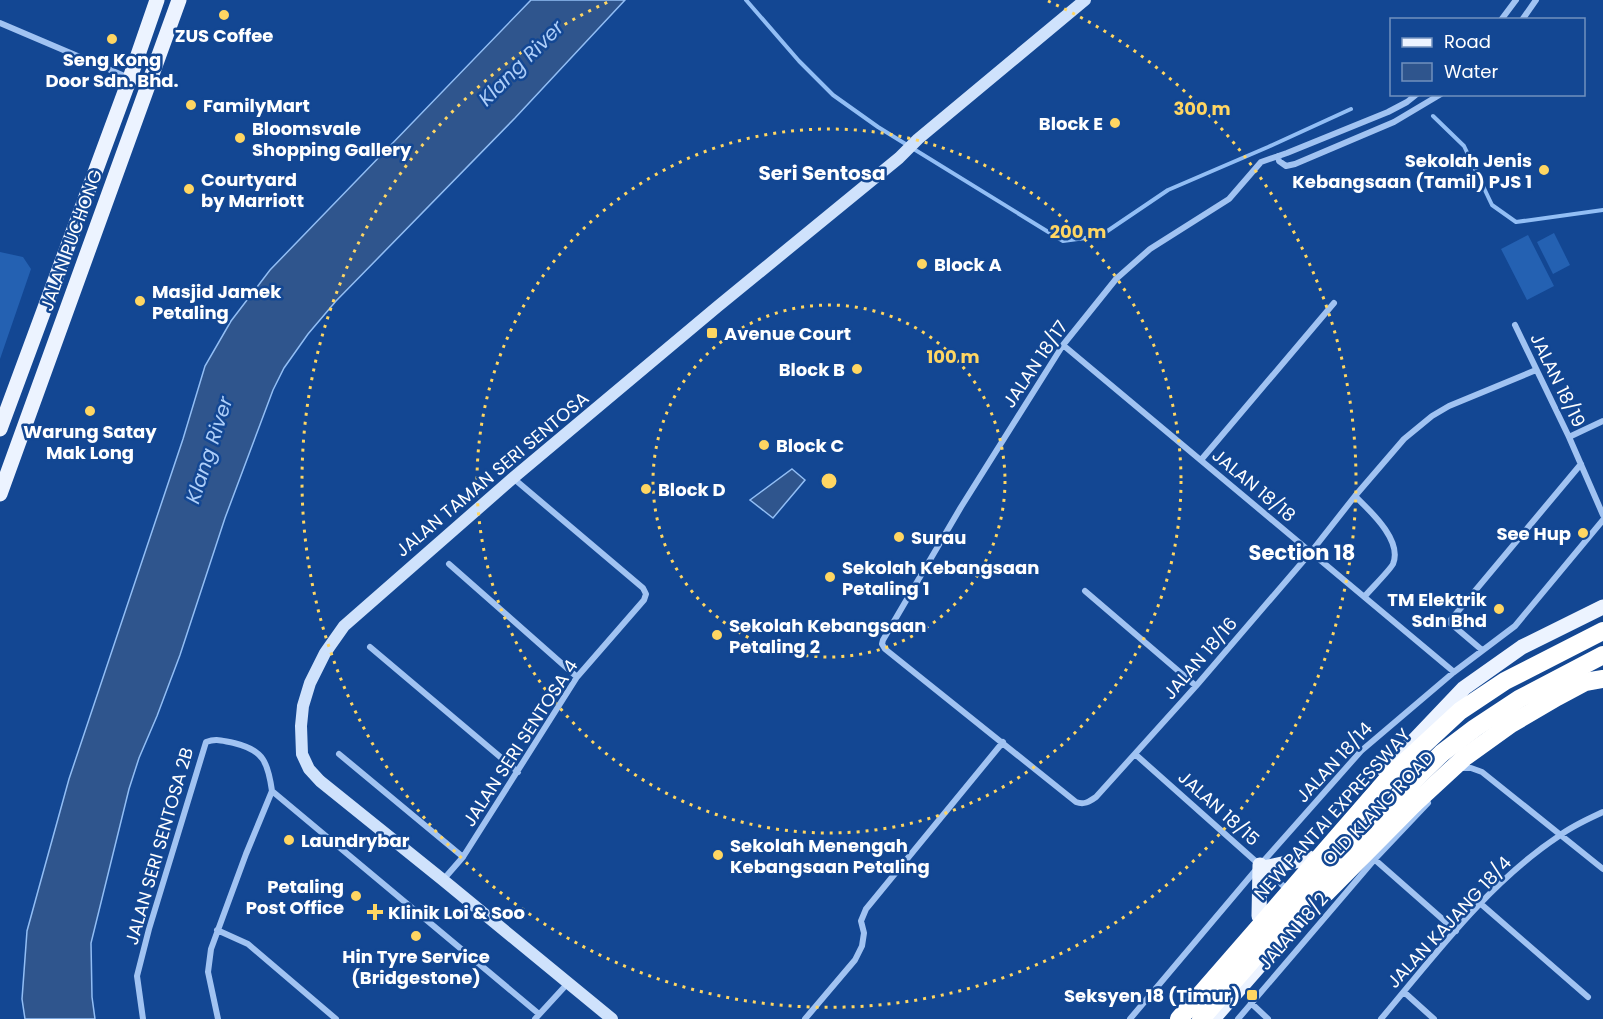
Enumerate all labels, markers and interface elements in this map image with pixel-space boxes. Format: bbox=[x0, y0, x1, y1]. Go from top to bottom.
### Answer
marker: ZUS Coffee bbox=[217, 8, 231, 22]
water label: Klang River bbox=[472, 14, 570, 112]
legend bbox=[1390, 18, 1585, 96]
place label: ZUS Coffee bbox=[175, 23, 273, 48]
text: Road bbox=[1444, 29, 1491, 54]
marker: Seng Kong Door Sdn. Bhd. bbox=[105, 32, 119, 46]
place label: Seng Kong Door Sdn. Bhd. bbox=[45, 47, 179, 93]
text: Water bbox=[1444, 59, 1498, 84]
place label: FamilyMart bbox=[203, 93, 310, 118]
text: 300 m bbox=[1173, 96, 1231, 121]
marker: FamilyMart bbox=[184, 98, 198, 112]
place label: Block E bbox=[1039, 111, 1103, 136]
place label: Bloomsvale Shopping Gallery bbox=[252, 116, 412, 162]
marker: Block E bbox=[1108, 116, 1122, 130]
marker: Bloomsvale Shopping Gallery bbox=[233, 131, 247, 145]
place label: Sekolah Jenis Kebangsaan (Tamil) PJS 1 bbox=[1292, 148, 1532, 194]
district label: Seri Sentosa bbox=[758, 159, 886, 187]
marker: Sekolah Jenis Kebangsaan (Tamil) PJS 1 bbox=[1537, 163, 1551, 177]
street label: JALAN PUCHONG bbox=[34, 166, 108, 314]
place label: Courtyard by Marriott bbox=[201, 167, 304, 213]
marker: Courtyard by Marriott bbox=[182, 182, 196, 196]
text: 200 m bbox=[1050, 219, 1106, 244]
place label: Block A bbox=[934, 252, 1002, 277]
marker: Block A bbox=[915, 257, 929, 271]
place label: Masjid Jamek Petaling bbox=[152, 279, 282, 325]
marker: Masjid Jamek Petaling bbox=[133, 294, 147, 308]
street label: JALAN 18/17 bbox=[997, 315, 1074, 413]
place label: Avenue Court bbox=[724, 321, 851, 346]
marker: Avenue Court bbox=[705, 326, 719, 340]
street label: JALAN 18/19 bbox=[1524, 329, 1592, 431]
text: 100 m bbox=[926, 344, 980, 369]
place label: Block B bbox=[779, 357, 845, 382]
marker: Block B bbox=[850, 362, 864, 376]
street label: JALAN TAMAN SERI SENTOSA bbox=[390, 386, 594, 562]
water label: Klang River bbox=[179, 392, 240, 507]
marker: Warung Satay Mak Long bbox=[83, 404, 97, 418]
place label: Warung Satay Mak Long bbox=[23, 419, 157, 465]
place label: Block C bbox=[776, 433, 844, 458]
marker: Block C bbox=[757, 438, 771, 452]
street label: JALAN 18/18 bbox=[1207, 443, 1301, 527]
centre of rings bbox=[819, 471, 839, 491]
place label: Block D bbox=[658, 477, 726, 502]
marker: Block D bbox=[639, 482, 653, 496]
place label: See Hup bbox=[1496, 521, 1571, 546]
place label: Surau bbox=[911, 525, 966, 550]
marker: See Hup bbox=[1576, 526, 1590, 540]
marker: Surau bbox=[892, 530, 906, 544]
district label: Section 18 bbox=[1249, 538, 1355, 567]
place label: Sekolah Kebangsaan Petaling 1 bbox=[842, 555, 1039, 601]
marker: Sekolah Kebangsaan Petaling 1 bbox=[823, 570, 837, 584]
place label: TM Elektrik Sdn Bhd bbox=[1387, 587, 1488, 633]
marker: TM Elektrik Sdn Bhd bbox=[1492, 602, 1506, 616]
street label: JALAN 18/16 bbox=[1157, 611, 1243, 705]
place label: Sekolah Kebangsaan Petaling 2 bbox=[729, 613, 926, 659]
marker: Sekolah Kebangsaan Petaling 2 bbox=[710, 628, 724, 642]
street label: JALAN SERI SENTOSA 4 bbox=[457, 655, 583, 831]
street label: JALAN 18/14 bbox=[1290, 716, 1378, 808]
street label: NEW PANTAI EXPRESSWAY bbox=[1248, 722, 1416, 905]
street label: JALAN SERI SENTOSA 2B bbox=[119, 744, 199, 948]
street label: OLD KLANG ROAD bbox=[1316, 745, 1440, 871]
street label: JALAN 18/15 bbox=[1173, 765, 1265, 851]
place label: Laundrybar bbox=[301, 828, 410, 853]
marker: Laundrybar bbox=[282, 833, 296, 847]
place label: Sekolah Menengah Kebangsaan Petaling bbox=[730, 833, 930, 879]
marker: Sekolah Menengah Kebangsaan Petaling bbox=[711, 848, 725, 862]
street label: JALAN KAJANG 18/4 bbox=[1381, 851, 1517, 993]
place label: Petaling Post Office bbox=[246, 874, 344, 920]
street label: JALAN 18/2 bbox=[1252, 887, 1334, 975]
marker: Petaling Post Office bbox=[349, 889, 363, 903]
place label: Klinik Loi & Soo bbox=[388, 900, 525, 925]
marker: Klinik Loi & Soo bbox=[366, 903, 384, 921]
marker: Hin Tyre Service (Bridgestone) bbox=[409, 929, 423, 943]
place label: Hin Tyre Service (Bridgestone) bbox=[342, 944, 490, 990]
place label: Seksyen 18 (Timur) bbox=[1064, 983, 1240, 1008]
marker: Seksyen 18 (Timur) bbox=[1245, 988, 1259, 1002]

